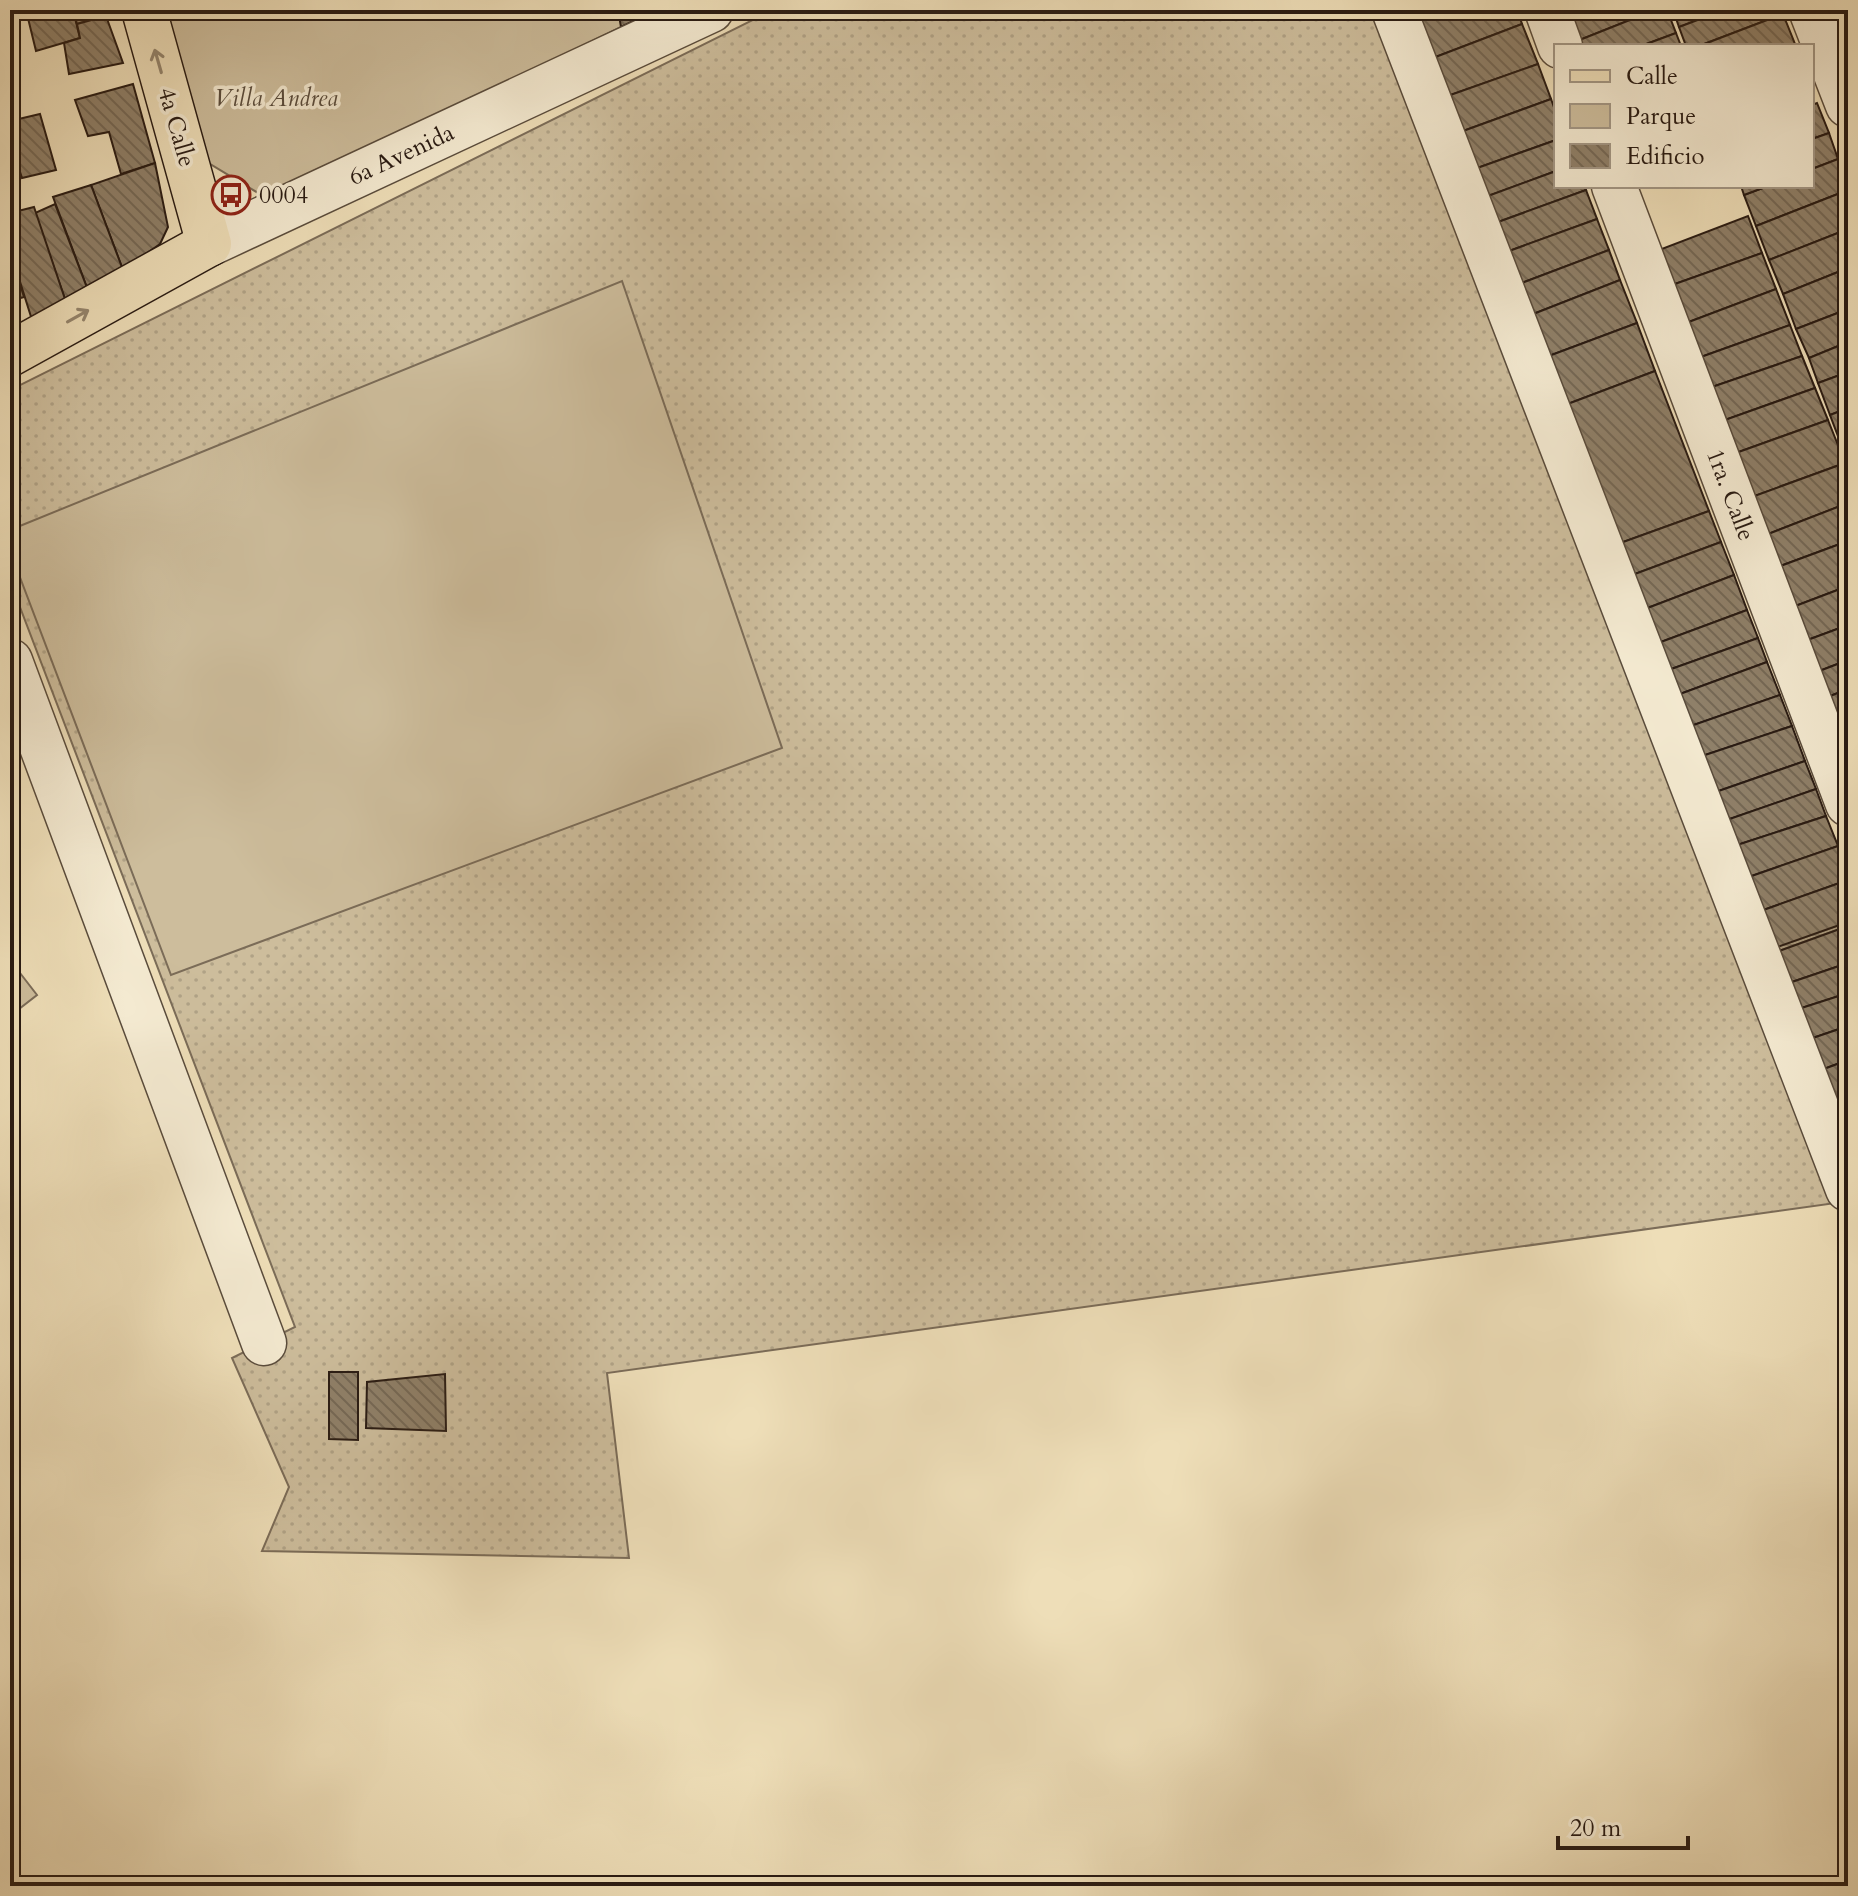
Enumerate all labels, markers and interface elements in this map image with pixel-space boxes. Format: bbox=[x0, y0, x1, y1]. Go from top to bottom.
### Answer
legend bbox=[1554, 44, 1814, 188]
one-way arrow bbox=[150, 49, 165, 75]
text: Calle bbox=[1626, 60, 1678, 93]
park label: Villa Andrea bbox=[214, 82, 338, 115]
street label: 4a Calle bbox=[150, 84, 204, 171]
text: Parque bbox=[1626, 100, 1696, 133]
street label: 6a Avenida bbox=[343, 116, 460, 194]
text: Edificio bbox=[1626, 140, 1705, 173]
bus stop icon: 0004 bbox=[210, 174, 252, 216]
place label: 0004 bbox=[259, 179, 308, 212]
one-way arrow bbox=[66, 308, 90, 324]
street label: 1ra. Calle bbox=[1698, 444, 1763, 545]
scale bar bbox=[1558, 1800, 1688, 1850]
text: 20 m bbox=[1570, 1812, 1622, 1845]

